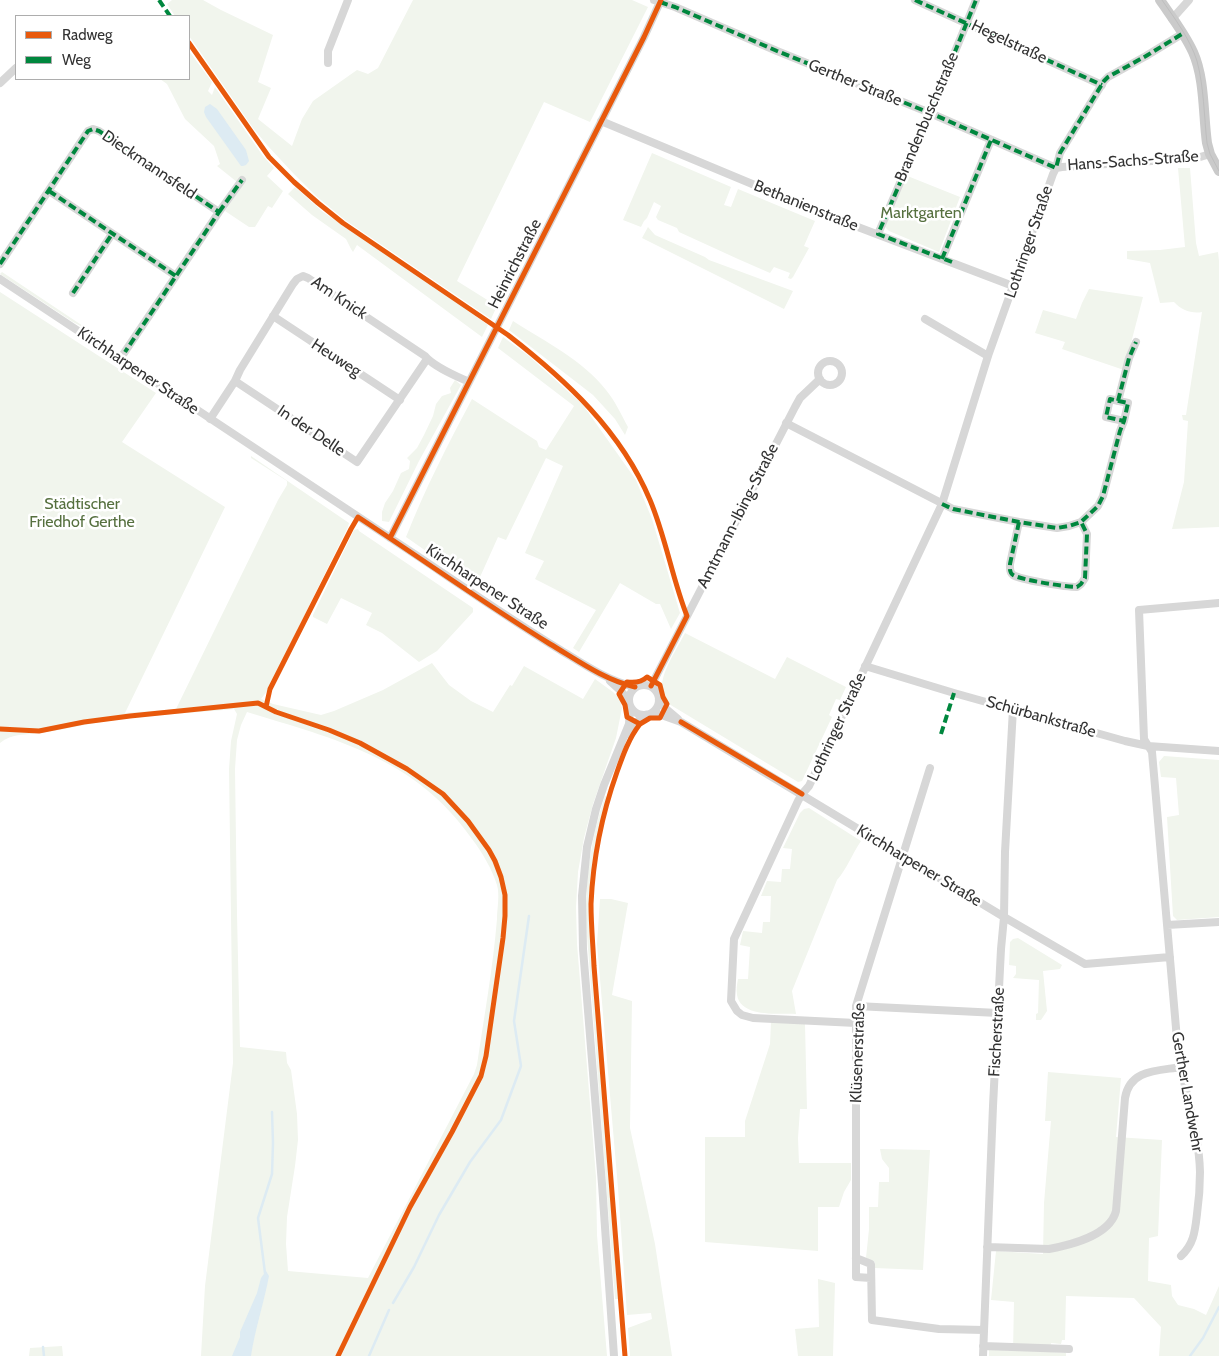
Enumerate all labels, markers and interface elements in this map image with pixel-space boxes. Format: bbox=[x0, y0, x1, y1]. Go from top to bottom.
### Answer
legend bbox=[15, 15, 190, 80]
street label: Hegelstraße bbox=[968, 16, 1050, 68]
text: Radweg bbox=[62, 26, 112, 44]
street label: Brandenbuschstraße bbox=[891, 49, 963, 185]
text: Weg bbox=[62, 51, 91, 69]
street label: Gerther Straße bbox=[805, 56, 905, 110]
street label: Dieckmannsfeld bbox=[98, 126, 200, 204]
street label: Hans-Sachs-Straße bbox=[1067, 147, 1199, 175]
street label: Bethanienstraße bbox=[751, 176, 861, 236]
street label: Lothringer Straße bbox=[1001, 183, 1057, 301]
park label: Marktgarten bbox=[880, 203, 962, 223]
street label: Heinrichstraße bbox=[484, 216, 546, 312]
street label: Am Knick bbox=[307, 272, 371, 324]
street label: Kirchharpener Straße bbox=[74, 323, 202, 419]
street label: Heuweg bbox=[308, 335, 364, 381]
street label: In der Delle bbox=[273, 401, 349, 461]
street label: Amtmann-Ibing-Straße bbox=[693, 440, 783, 592]
park label: Städtischer Friedhof Gerthe bbox=[29, 494, 135, 532]
street label: Kirchharpener Straße bbox=[422, 540, 552, 634]
street label: Lothringer Straße bbox=[804, 670, 870, 784]
street label: Schürbankstraße bbox=[984, 692, 1098, 742]
street label: Kirchharpener Straße bbox=[853, 821, 985, 911]
street label: Fischerstraße bbox=[985, 987, 1009, 1077]
street label: Klüsenerstraße bbox=[847, 1003, 869, 1103]
street label: Gerther Landwehr bbox=[1167, 1030, 1207, 1154]

